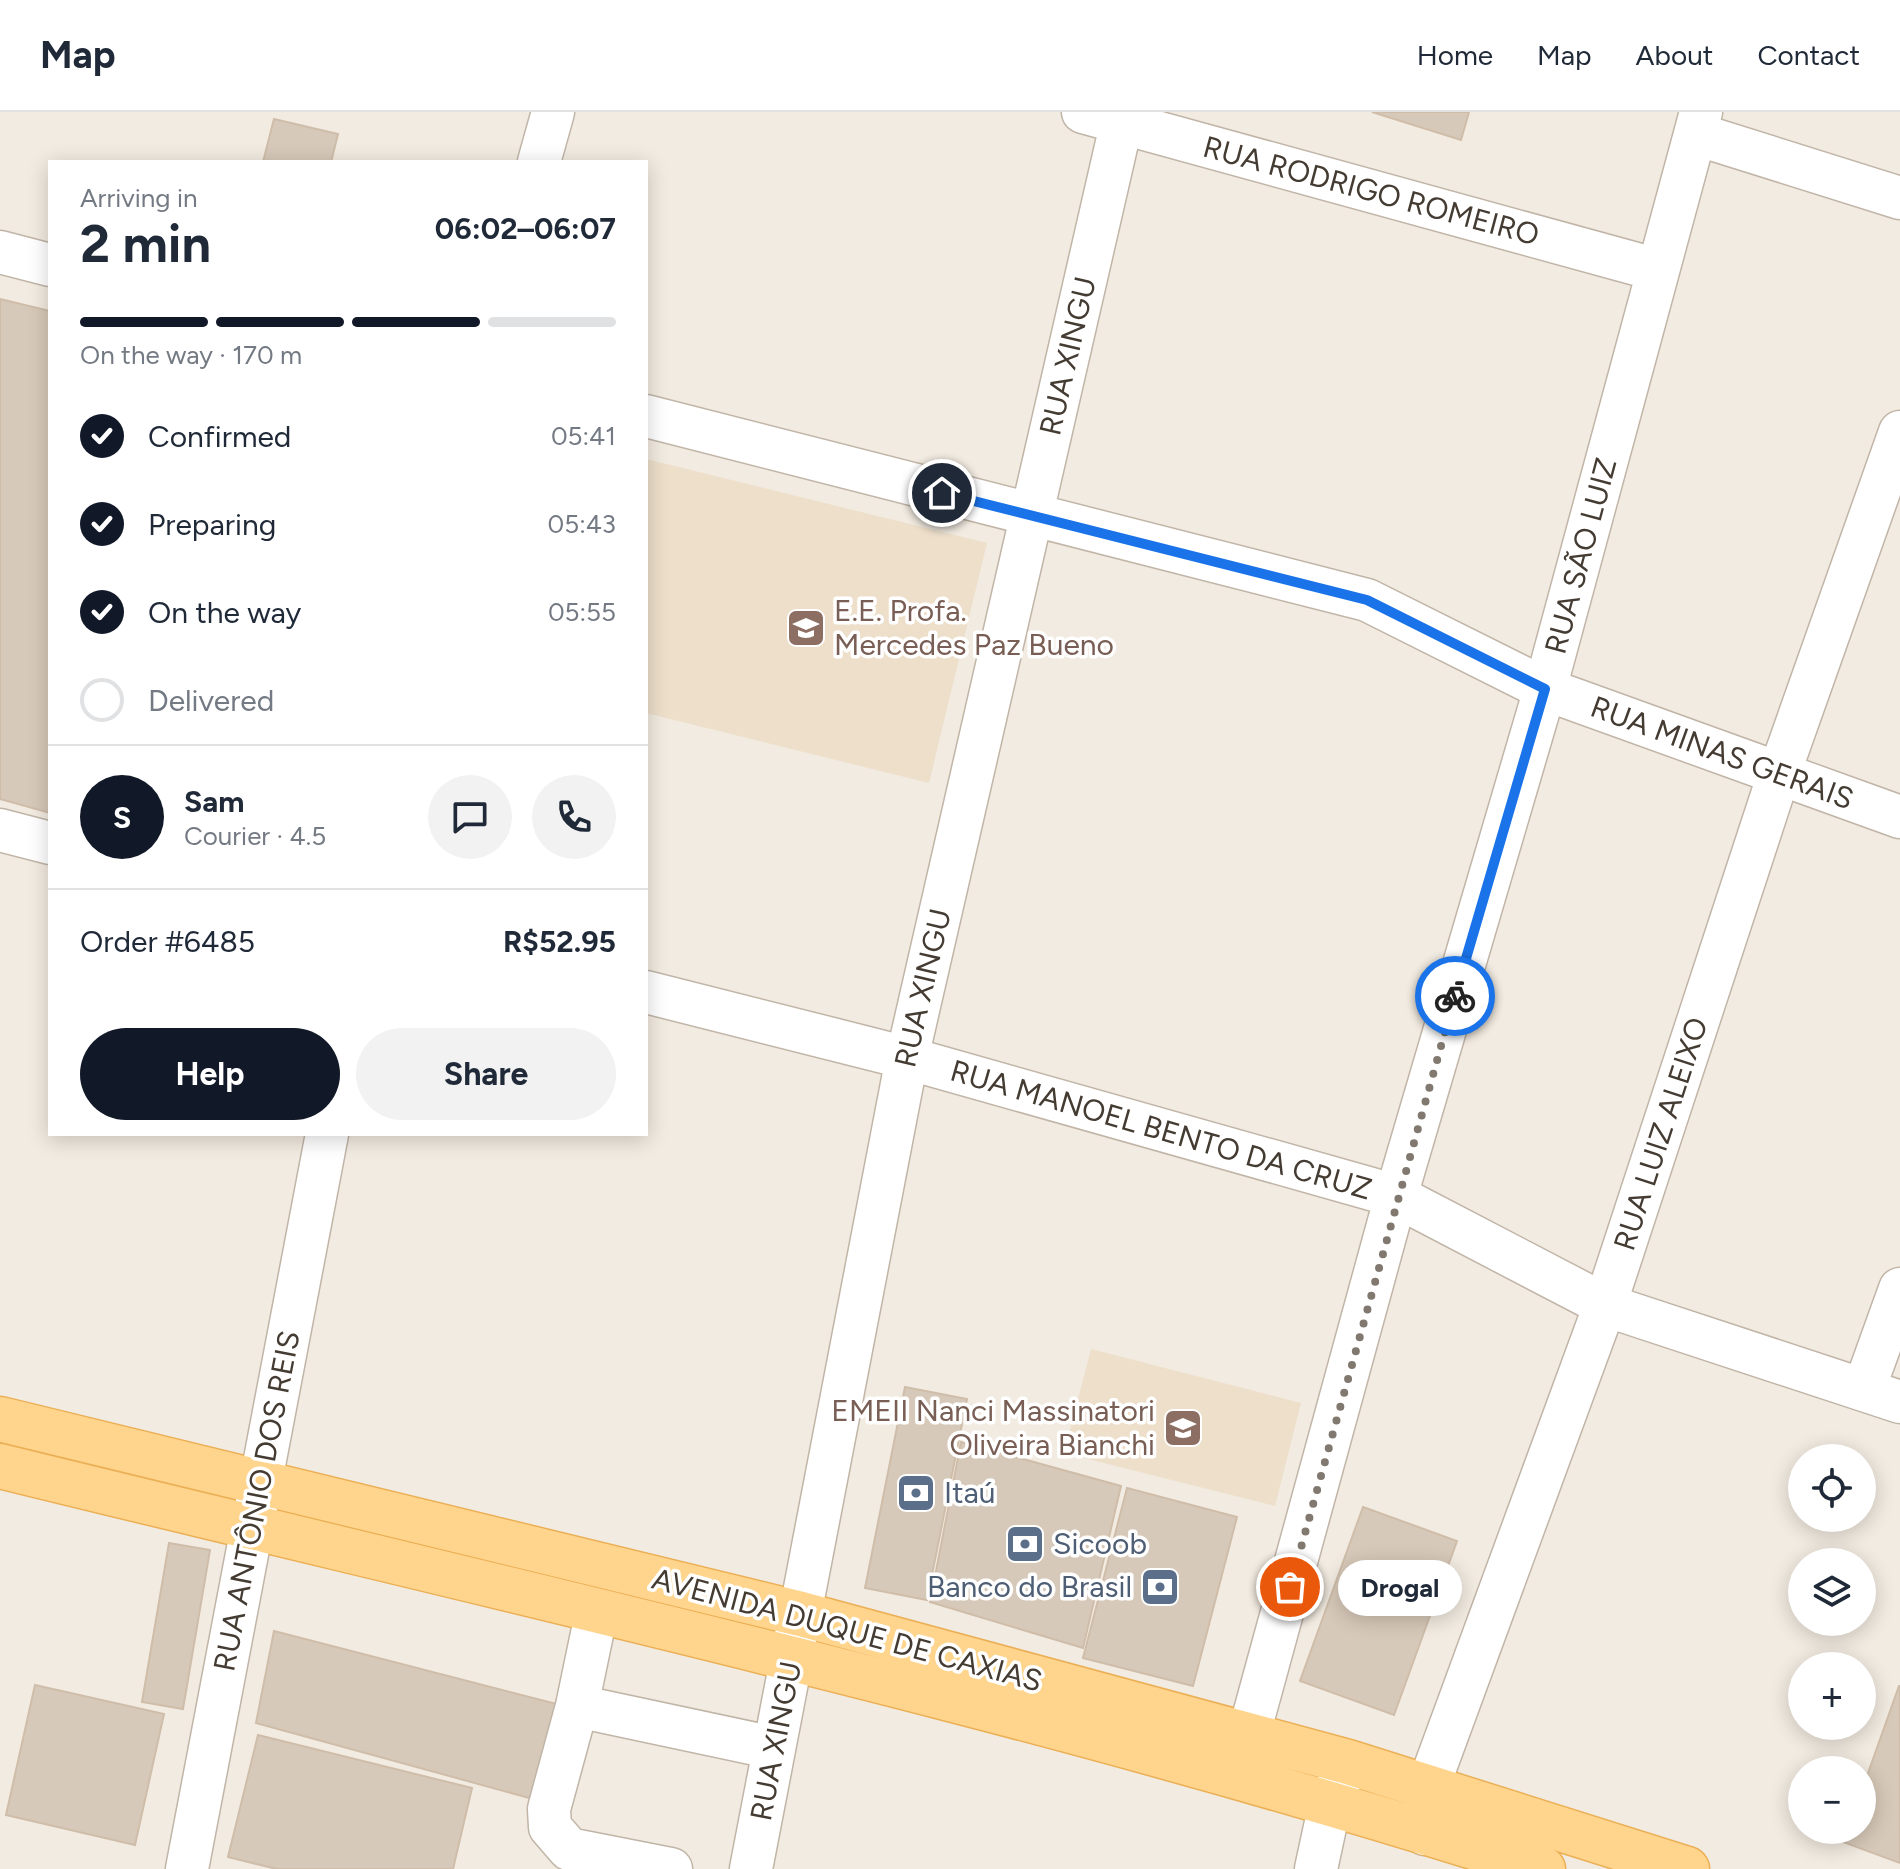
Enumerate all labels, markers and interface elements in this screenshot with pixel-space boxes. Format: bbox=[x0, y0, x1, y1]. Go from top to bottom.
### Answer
text: Map bbox=[40, 32, 116, 78]
text: Home bbox=[1417, 38, 1493, 72]
text: Map bbox=[1537, 38, 1592, 72]
text: About bbox=[1636, 38, 1713, 72]
text: Contact bbox=[1757, 38, 1860, 72]
street label: RUA RODRIGO ROMEIRO bbox=[1199, 128, 1543, 253]
text: Arriving in bbox=[80, 182, 198, 214]
text: 06:02–06:07 bbox=[435, 210, 616, 247]
text: 2 min bbox=[80, 213, 211, 275]
street label: RUA XINGU bbox=[1031, 273, 1104, 439]
text: On the way · 170 m bbox=[80, 339, 302, 371]
icon: check bbox=[80, 414, 124, 458]
text: Confirmed bbox=[148, 418, 291, 455]
text: 05:41 bbox=[551, 420, 616, 452]
street label: RUA SÃO LUIZ bbox=[1537, 454, 1624, 658]
pin bbox=[908, 459, 976, 527]
icon: home bbox=[920, 471, 964, 515]
icon: check bbox=[80, 502, 124, 546]
text: Preparing bbox=[148, 506, 276, 543]
text: 05:43 bbox=[548, 508, 616, 540]
icon: check bbox=[80, 590, 124, 634]
place label: E.E. Profa. Mercedes Paz Bueno bbox=[834, 592, 1114, 663]
text: On the way bbox=[148, 594, 301, 631]
text: 05:55 bbox=[548, 596, 616, 628]
school or university icon: E.E. Profa. Mercedes Paz Bueno bbox=[785, 607, 827, 649]
text: Delivered bbox=[148, 682, 274, 719]
street label: RUA MINAS GERAIS bbox=[1586, 688, 1859, 817]
button: chat bbox=[428, 775, 512, 859]
button: phone bbox=[532, 775, 616, 859]
text: Sam bbox=[184, 783, 244, 820]
text: S bbox=[113, 799, 131, 836]
text: Courier · 4.5 bbox=[184, 820, 326, 852]
street label: RUA XINGU bbox=[886, 905, 959, 1071]
text: Order #6485 bbox=[80, 923, 255, 960]
text: R$52.95 bbox=[503, 923, 616, 960]
courier bbox=[1415, 956, 1495, 1036]
icon: bike bbox=[1433, 974, 1477, 1018]
street label: RUA LUIZ ALEIXO bbox=[1605, 1013, 1716, 1255]
button: Help bbox=[80, 1028, 340, 1120]
button: Share bbox=[356, 1028, 616, 1120]
street label: RUA MANOEL BENTO DA CRUZ bbox=[946, 1052, 1376, 1207]
street label: RUA ANTÔNIO DOS REIS bbox=[205, 1328, 308, 1674]
place label: EMEII Nanci Massinatori Oliveira Bianchi bbox=[831, 1392, 1155, 1463]
school or university icon: EMEII Nanci Massinatori Oliveira Bianchi bbox=[1162, 1407, 1204, 1449]
map controls bbox=[1788, 1444, 1876, 1844]
button: locate bbox=[1788, 1444, 1876, 1532]
bank icon: Itaú bbox=[895, 1472, 937, 1514]
place label: Itaú bbox=[944, 1474, 995, 1511]
bank icon: Sicoob bbox=[1004, 1523, 1046, 1565]
place label: Sicoob bbox=[1053, 1525, 1147, 1562]
button: layers bbox=[1788, 1548, 1876, 1636]
pin bbox=[1256, 1553, 1324, 1621]
callout: Drogal bbox=[1338, 1559, 1462, 1615]
street label: AVENIDA DUQUE DE CAXIAS bbox=[648, 1560, 1046, 1699]
icon: bag bbox=[1268, 1565, 1312, 1609]
bank icon: Banco do Brasil bbox=[1139, 1566, 1181, 1608]
place label: Banco do Brasil bbox=[927, 1568, 1132, 1605]
text: Drogal bbox=[1360, 1572, 1440, 1604]
button: + bbox=[1788, 1652, 1876, 1740]
street label: RUA XINGU bbox=[742, 1658, 809, 1824]
button: − bbox=[1788, 1756, 1876, 1844]

